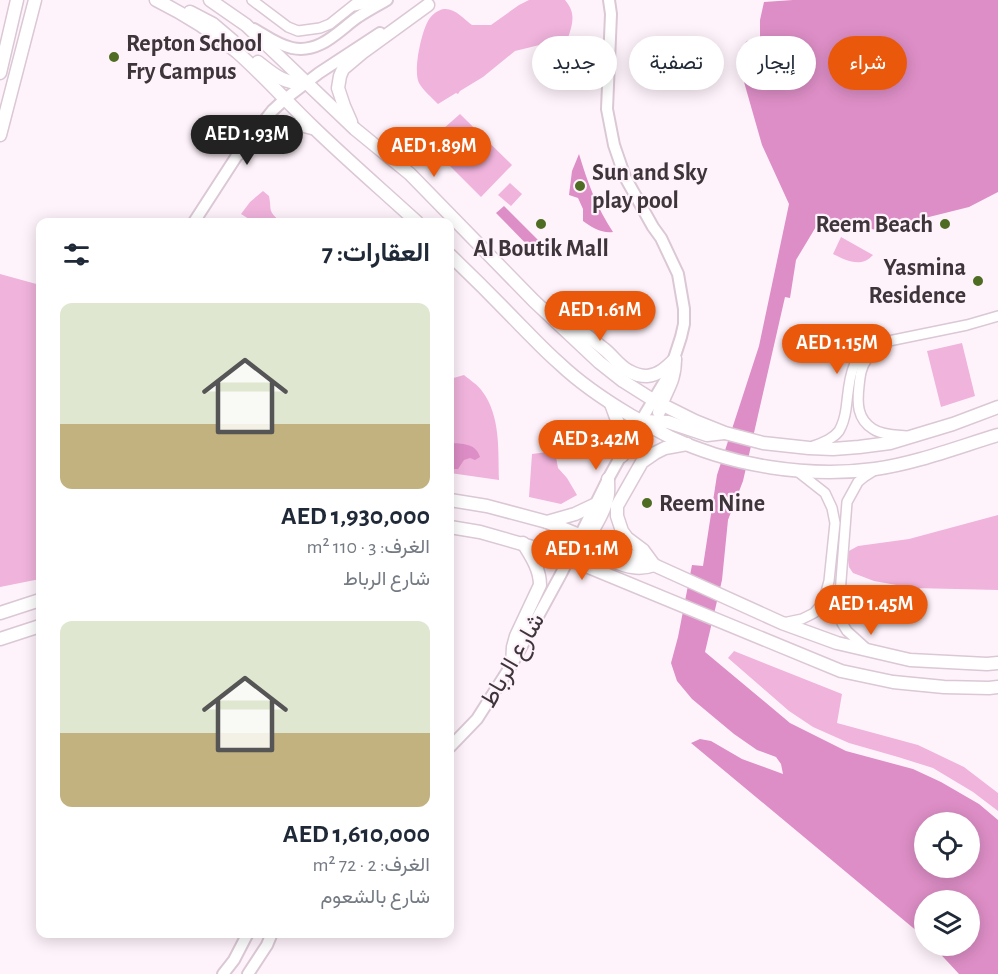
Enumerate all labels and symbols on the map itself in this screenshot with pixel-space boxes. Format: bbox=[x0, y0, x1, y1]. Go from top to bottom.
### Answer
place label: Repton School Fry Campus bbox=[126, 32, 263, 84]
marker: Repton School Fry Campus bbox=[107, 50, 121, 64]
pin: AED 1.93M bbox=[178, 115, 316, 166]
pin: AED 1.89M bbox=[365, 127, 503, 178]
place label: Sun and Sky play pool bbox=[592, 161, 708, 213]
marker: Sun and Sky play pool bbox=[573, 179, 587, 193]
place label: Reem Beach bbox=[815, 213, 933, 237]
marker: Al Boutik Mall bbox=[534, 217, 548, 231]
marker: Reem Beach bbox=[938, 217, 952, 231]
place label: Al Boutik Mall bbox=[473, 237, 609, 261]
place label: Yasmina Residence bbox=[869, 256, 966, 308]
marker: Yasmina Residence bbox=[971, 274, 985, 288]
pin: AED 1.61M bbox=[531, 291, 669, 342]
pin: AED 1.15M bbox=[768, 324, 906, 375]
pin: AED 3.42M bbox=[527, 420, 665, 471]
place label: Reem Nine bbox=[659, 492, 765, 516]
marker: Reem Nine bbox=[640, 496, 654, 510]
pin: AED 1.1M bbox=[520, 530, 644, 581]
pin: AED 1.45M bbox=[802, 585, 940, 636]
street label: شارع الرباط bbox=[476, 609, 552, 713]

